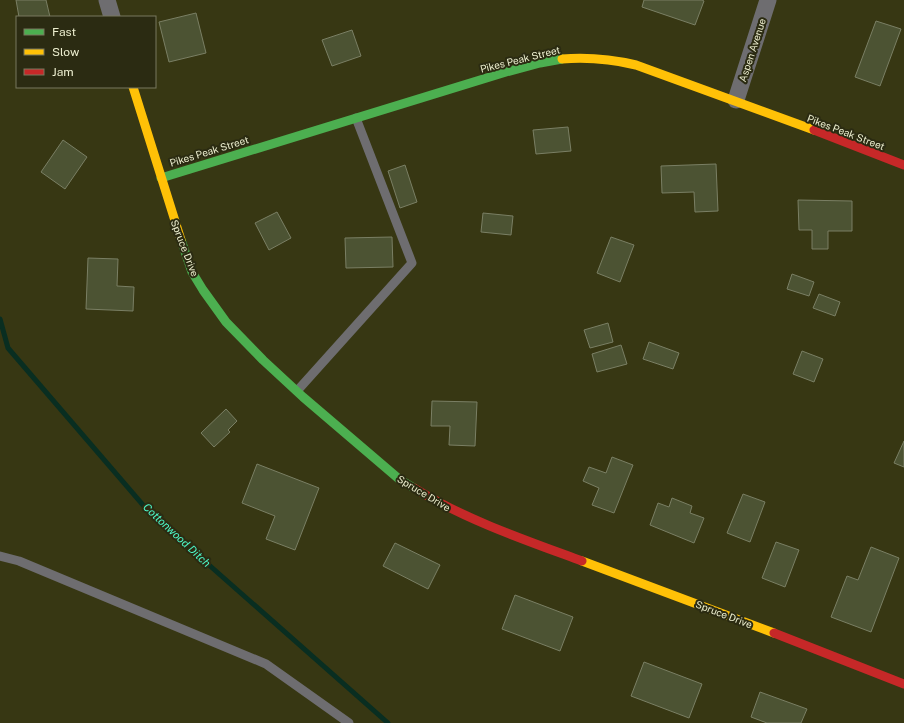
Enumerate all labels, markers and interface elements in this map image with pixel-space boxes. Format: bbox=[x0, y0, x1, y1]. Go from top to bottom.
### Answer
legend bbox=[16, 16, 156, 88]
street label: Aspen Avenue bbox=[736, 16, 768, 83]
text: Fast bbox=[52, 25, 77, 39]
street label: Pikes Peak Street bbox=[479, 43, 561, 75]
text: Slow bbox=[52, 45, 80, 59]
text: Jam bbox=[52, 65, 74, 79]
street label: Pikes Peak Street bbox=[806, 112, 887, 152]
street label: Pikes Peak Street bbox=[168, 133, 250, 169]
street label: Spruce Drive bbox=[169, 218, 201, 278]
street label: Spruce Drive bbox=[395, 472, 453, 514]
water label: Cottonwood Ditch bbox=[141, 501, 213, 569]
street label: Spruce Drive bbox=[694, 598, 754, 630]

